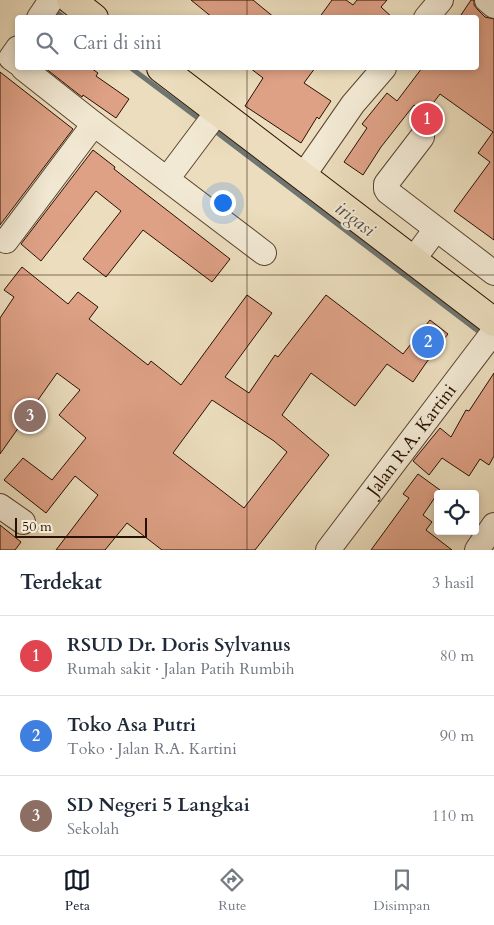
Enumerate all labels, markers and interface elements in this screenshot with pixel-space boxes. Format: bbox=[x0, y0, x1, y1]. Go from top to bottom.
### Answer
search box bbox=[15, 15, 479, 70]
icon: search bbox=[33, 29, 61, 57]
text: Cari di sini bbox=[73, 30, 162, 56]
pin: 1 bbox=[411, 100, 443, 138]
your location bbox=[210, 190, 236, 216]
water label: irigasi bbox=[329, 195, 381, 243]
pin: 2 bbox=[412, 323, 444, 361]
street label: Jalan R.A. Kartini bbox=[359, 379, 462, 504]
pin: 3 bbox=[14, 397, 46, 435]
map controls bbox=[434, 490, 479, 535]
button: locate bbox=[434, 490, 479, 535]
scale bar bbox=[15, 515, 148, 538]
text: 50 m bbox=[22, 517, 52, 536]
text: Terdekat bbox=[20, 568, 102, 597]
text: 3 hasil bbox=[432, 572, 474, 594]
text: RSUD Dr. Doris Sylvanus bbox=[67, 632, 290, 658]
text: 1 bbox=[32, 645, 40, 667]
text: 80 m bbox=[440, 645, 474, 667]
text: Rumah sakit · Jalan Patih Rumbih bbox=[67, 658, 294, 680]
text: Toko Asa Putri bbox=[67, 712, 196, 738]
text: 2 bbox=[32, 725, 40, 747]
text: 90 m bbox=[440, 725, 474, 747]
text: Toko · Jalan R.A. Kartini bbox=[67, 738, 237, 760]
text: SD Negeri 5 Langkai bbox=[67, 792, 250, 818]
text: 3 bbox=[32, 805, 40, 827]
text: 110 m bbox=[432, 805, 474, 827]
text: Sekolah bbox=[67, 818, 119, 840]
tab: Peta bbox=[63, 866, 91, 915]
tab: Rute bbox=[218, 866, 246, 915]
tab: Disimpan bbox=[373, 866, 431, 915]

